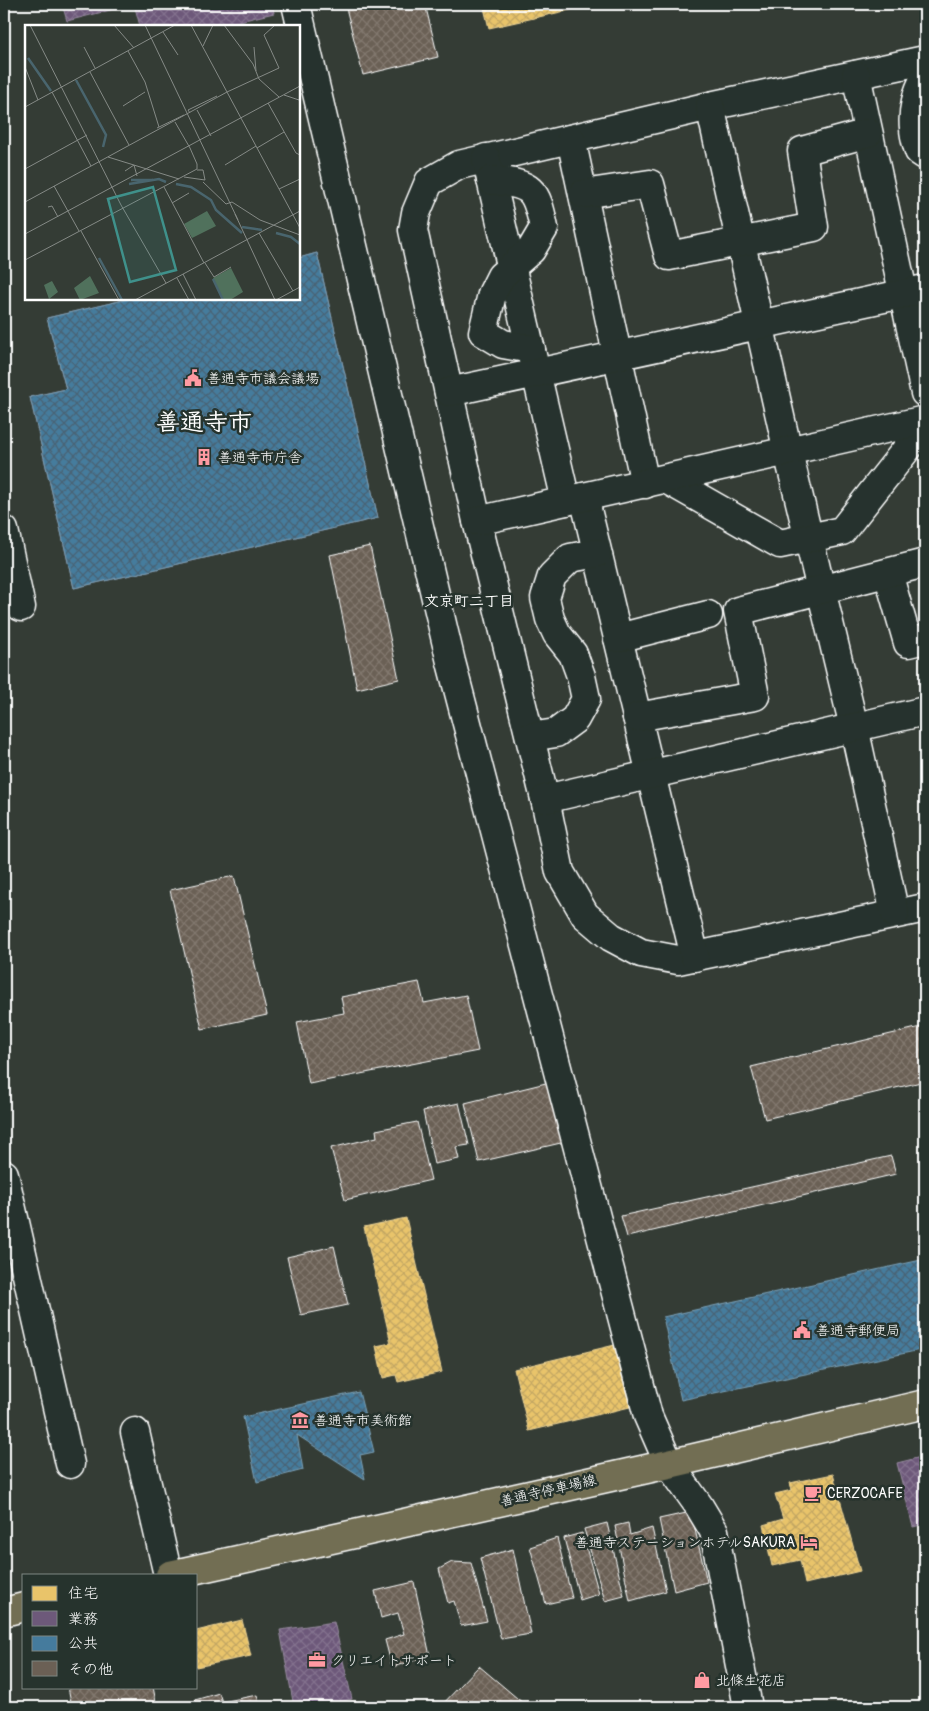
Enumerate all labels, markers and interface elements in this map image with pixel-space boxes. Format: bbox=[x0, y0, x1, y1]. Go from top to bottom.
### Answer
inset map bbox=[25, 25, 300, 300]
public building icon: 善通寺市議会議場 bbox=[183, 368, 203, 388]
place label: 善通寺市議会議場 bbox=[207, 370, 319, 387]
district label: 善通寺市 bbox=[156, 408, 252, 437]
building icon: 善通寺市庁舎 bbox=[194, 447, 214, 467]
place label: 善通寺市庁舎 bbox=[218, 449, 302, 466]
district label: 文京町二丁目 bbox=[424, 592, 514, 611]
public building icon: 善通寺郵便局 bbox=[792, 1320, 812, 1340]
place label: 善通寺郵便局 bbox=[816, 1322, 900, 1339]
museum icon: 善通寺市美術館 bbox=[290, 1410, 310, 1430]
place label: 善通寺市美術館 bbox=[314, 1412, 412, 1429]
street label: 善通寺停車場線 bbox=[498, 1471, 598, 1510]
cafe icon: CERZOCAFE bbox=[803, 1483, 823, 1503]
place label: CERZOCAFE bbox=[827, 1485, 903, 1502]
hotel icon: 善通寺ステーションホテルSAKURA bbox=[799, 1532, 819, 1552]
place label: 善通寺ステーションホテルSAKURA bbox=[575, 1534, 795, 1551]
legend bbox=[22, 1574, 198, 1688]
text: 住宅 bbox=[68, 1584, 98, 1603]
text: 業務 bbox=[68, 1610, 98, 1629]
text: 公共 bbox=[68, 1634, 98, 1653]
office icon: クリエイトサポート bbox=[307, 1650, 327, 1670]
place label: クリエイトサポート bbox=[331, 1652, 457, 1669]
text: その他 bbox=[68, 1660, 113, 1679]
shop icon: 北條生花店 bbox=[692, 1670, 712, 1690]
place label: 北條生花店 bbox=[716, 1672, 786, 1689]

